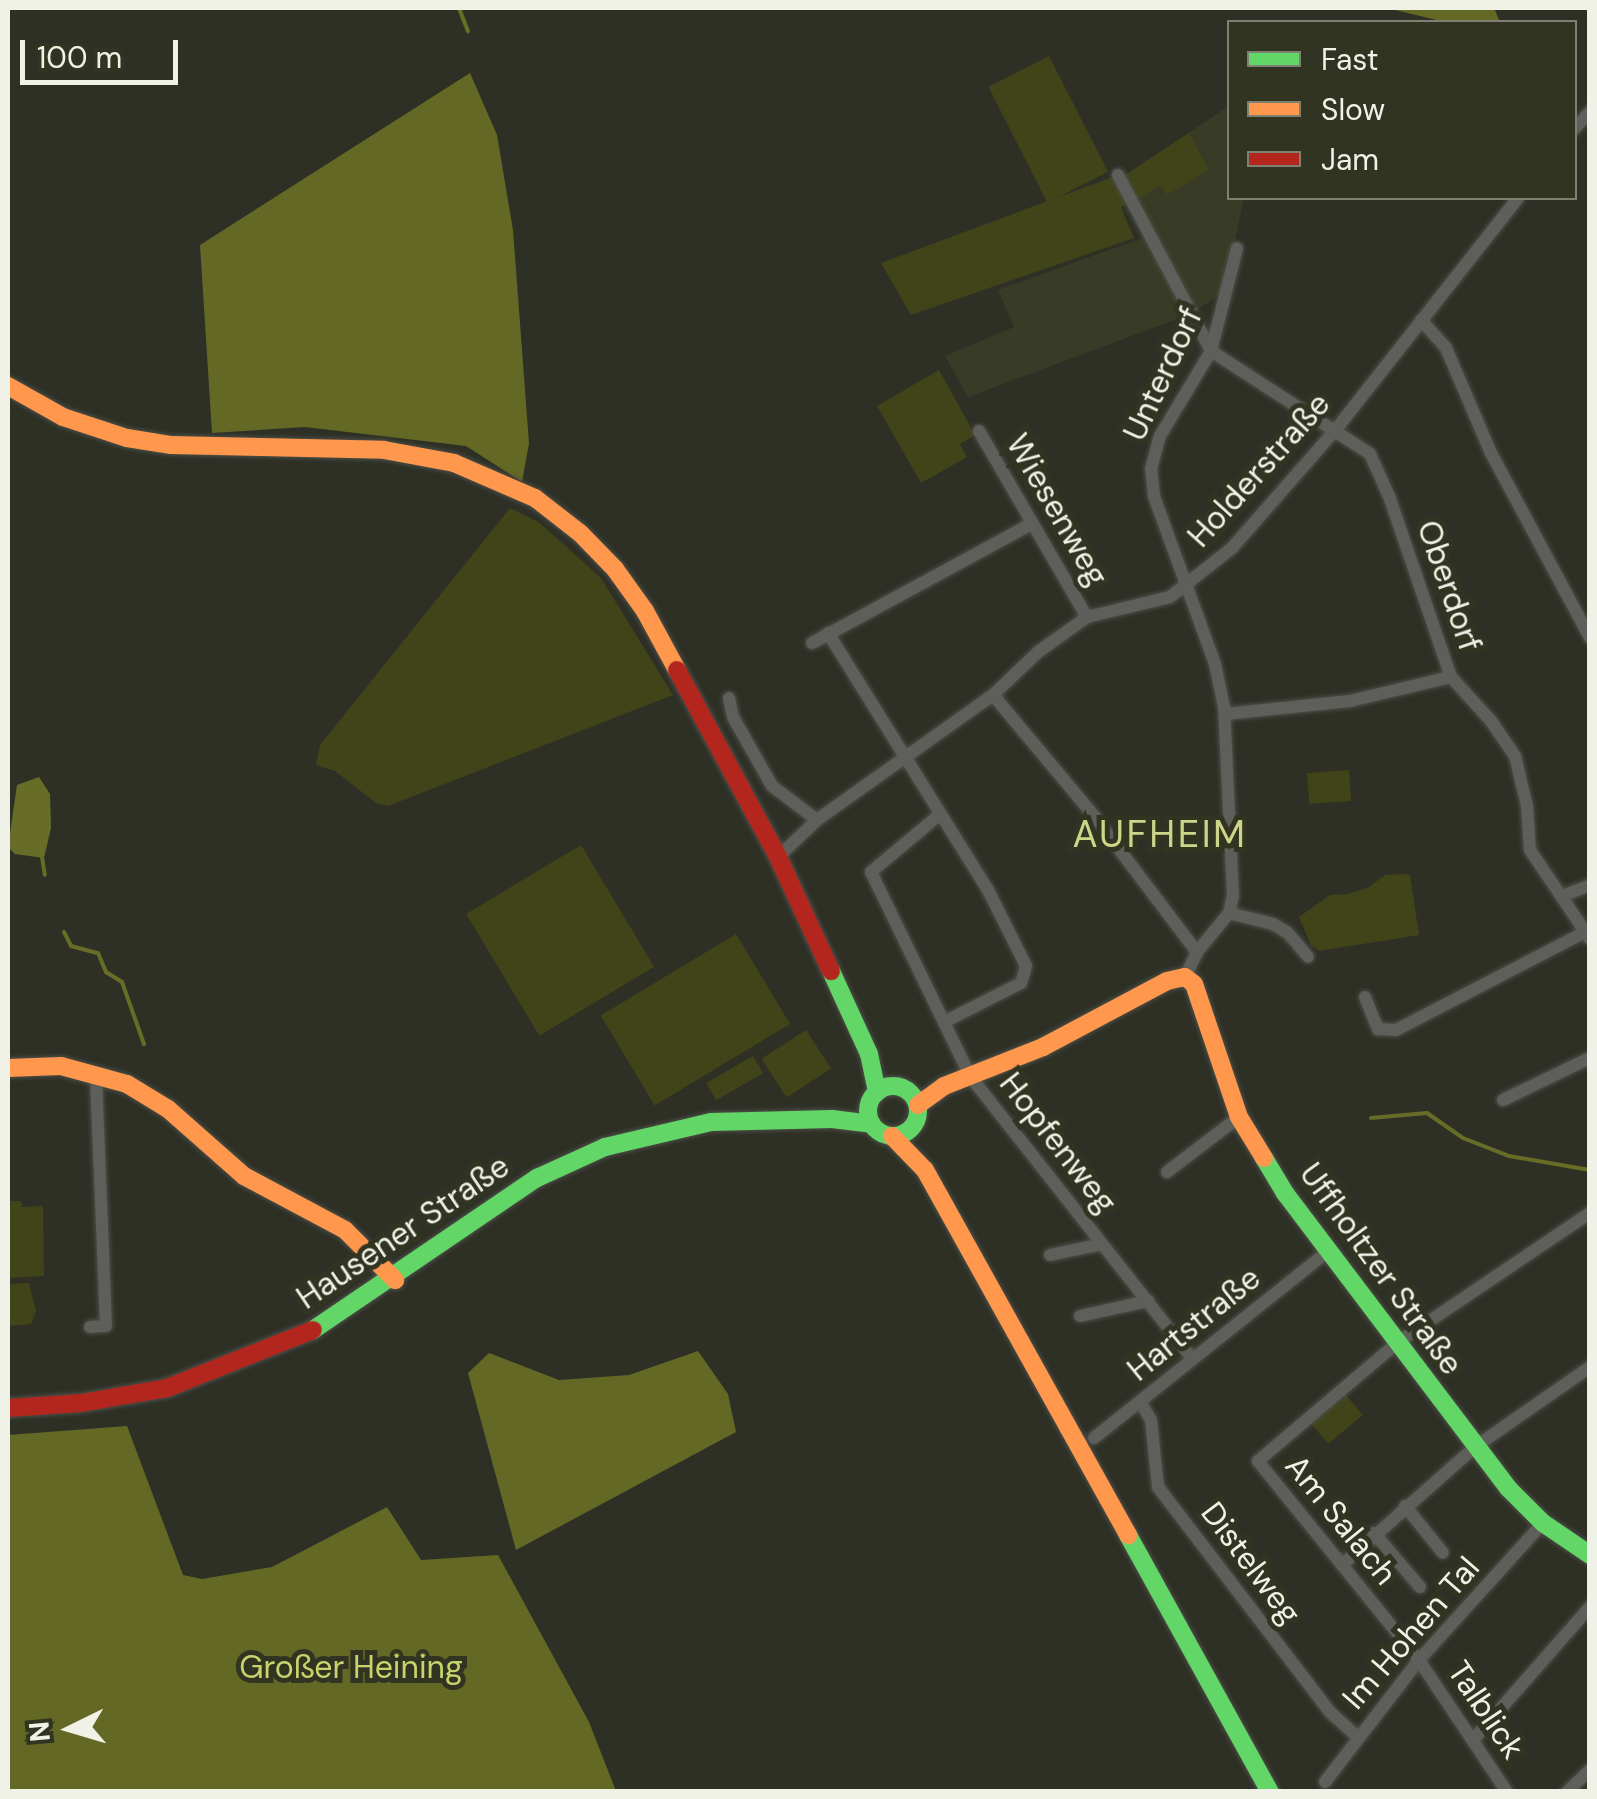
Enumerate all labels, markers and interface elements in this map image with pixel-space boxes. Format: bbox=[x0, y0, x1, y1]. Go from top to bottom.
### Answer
scale bar bbox=[25, 20, 182, 82]
legend bbox=[1227, 20, 1577, 200]
text: 100 m bbox=[37, 38, 122, 77]
text: Fast bbox=[1321, 40, 1379, 79]
text: Slow bbox=[1321, 90, 1385, 129]
text: Jam bbox=[1321, 140, 1379, 179]
street label: Unterdorf bbox=[1115, 301, 1211, 447]
street label: Holderstraße bbox=[1180, 385, 1338, 555]
street label: Wiesenweg bbox=[998, 427, 1116, 593]
street label: Oberdorf bbox=[1409, 515, 1489, 657]
district label: AUFHEIM bbox=[1072, 812, 1248, 858]
street label: Hopfenweg bbox=[991, 1065, 1125, 1221]
street label: Hausener Straße bbox=[290, 1147, 516, 1317]
street label: Uffholtzer Straße bbox=[1291, 1156, 1471, 1382]
street label: Hartstraße bbox=[1120, 1259, 1268, 1389]
street label: Am Salach bbox=[1277, 1447, 1405, 1593]
street label: Distelweg bbox=[1193, 1495, 1309, 1631]
street label: Im Hohen Tal bbox=[1335, 1549, 1487, 1717]
park label: Großer Heining bbox=[239, 1648, 463, 1686]
street label: Talblick bbox=[1439, 1654, 1533, 1766]
north arrow bbox=[20, 1679, 120, 1779]
text: N bbox=[20, 1720, 59, 1743]

